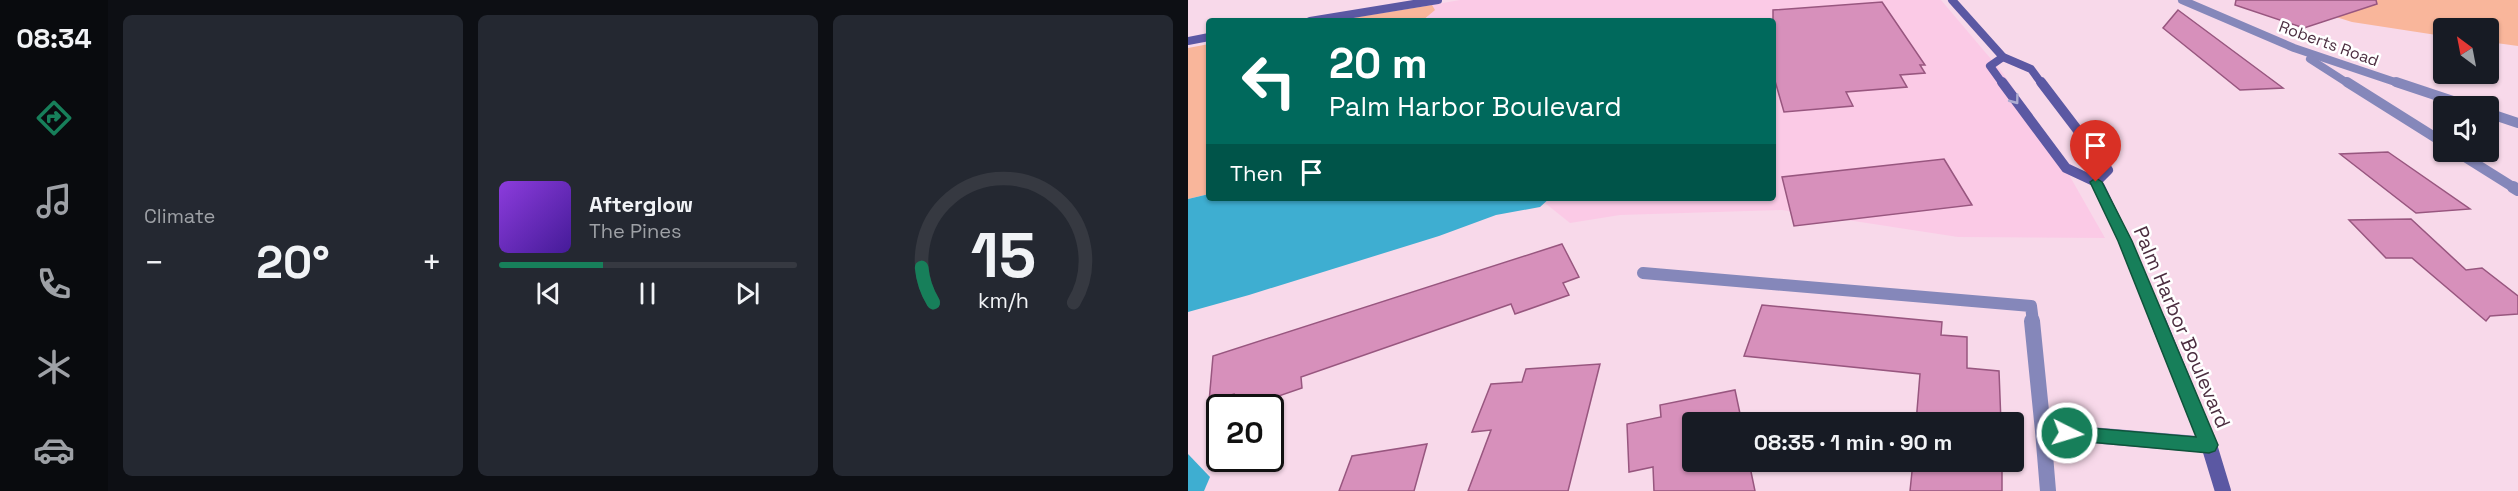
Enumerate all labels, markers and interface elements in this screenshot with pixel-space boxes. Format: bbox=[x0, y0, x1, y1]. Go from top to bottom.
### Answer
street label: Roberts Road bbox=[2276, 16, 2382, 71]
north arrow bbox=[2433, 18, 2499, 84]
map controls bbox=[2433, 18, 2499, 162]
text: 08:34 bbox=[16, 21, 92, 56]
text: 20 m bbox=[1329, 37, 1428, 90]
icon: left bbox=[1230, 42, 1308, 120]
text: Palm Harbor Boulevard bbox=[1329, 89, 1622, 124]
one-way arrow bbox=[2008, 94, 2019, 105]
button: sound bbox=[2433, 96, 2499, 162]
icon: directions bbox=[33, 97, 75, 139]
pin bbox=[2070, 120, 2121, 182]
icon: arrive bbox=[2079, 129, 2112, 162]
icon: arrive bbox=[1295, 156, 1328, 189]
text: Then bbox=[1230, 159, 1283, 187]
icon: music bbox=[33, 180, 75, 222]
text: Afterglow bbox=[589, 190, 693, 218]
text: Climate bbox=[144, 203, 215, 229]
text: 15 bbox=[970, 216, 1036, 295]
text: The Pines bbox=[589, 218, 682, 244]
street label: Palm Harbor Boulevard bbox=[2128, 222, 2236, 432]
text: 20° bbox=[256, 234, 330, 291]
text: − bbox=[144, 242, 164, 284]
text: + bbox=[422, 242, 442, 284]
icon: phone bbox=[33, 263, 75, 305]
icon: previous bbox=[532, 277, 565, 310]
icon: pause bbox=[631, 277, 664, 310]
icon: next bbox=[731, 277, 764, 310]
text: km/h bbox=[977, 287, 1029, 314]
icon: climate bbox=[33, 346, 75, 388]
speed limit sign: 20 bbox=[1206, 394, 1284, 472]
position arrow bbox=[2035, 401, 2099, 465]
text: 08:35 · 1 min · 90 m bbox=[1754, 428, 1952, 456]
icon: car bbox=[33, 429, 75, 471]

